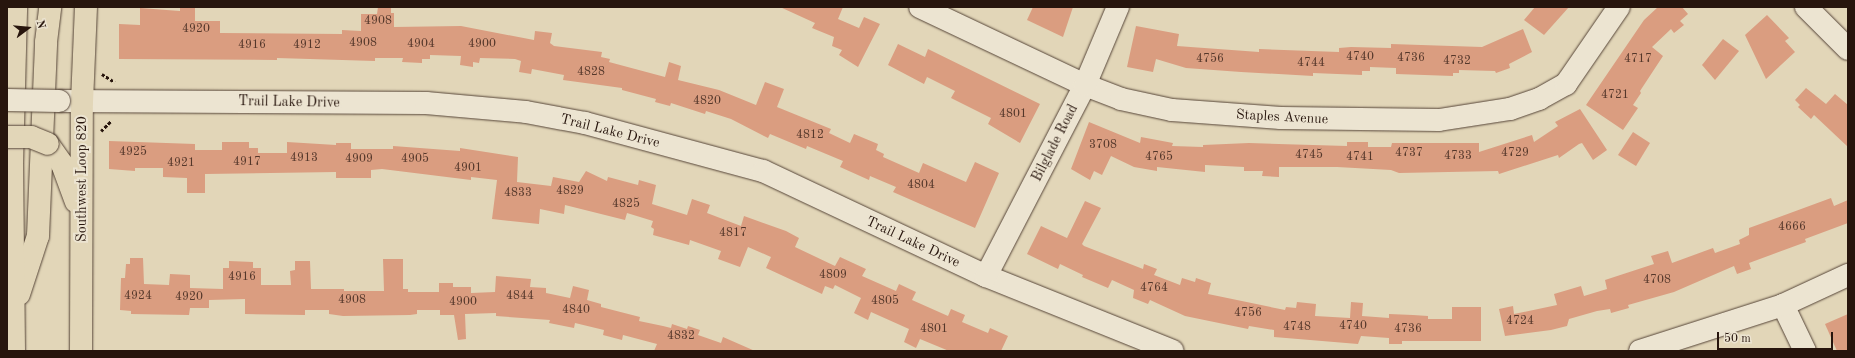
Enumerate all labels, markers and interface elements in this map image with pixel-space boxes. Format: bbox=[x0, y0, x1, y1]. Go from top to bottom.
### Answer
north arrow bbox=[8, 8, 48, 48]
house number: 4908 bbox=[364, 15, 392, 29]
text: N bbox=[34, 19, 46, 30]
house number: 4920 bbox=[182, 23, 210, 37]
house number: 4908 bbox=[349, 37, 377, 51]
house number: 4904 bbox=[407, 38, 435, 52]
house number: 4900 bbox=[468, 38, 496, 52]
house number: 4916 bbox=[238, 39, 266, 53]
house number: 4912 bbox=[293, 39, 321, 53]
house number: 4740 bbox=[1346, 51, 1374, 65]
house number: 4736 bbox=[1397, 52, 1425, 66]
house number: 4756 bbox=[1196, 53, 1224, 67]
house number: 4717 bbox=[1624, 53, 1652, 67]
house number: 4732 bbox=[1443, 55, 1471, 69]
house number: 4744 bbox=[1297, 57, 1325, 71]
house number: 4828 bbox=[577, 66, 605, 80]
house number: 4721 bbox=[1601, 89, 1629, 103]
street label: Trail Lake Drive bbox=[238, 93, 340, 111]
house number: 4820 bbox=[693, 95, 721, 109]
street label: Bilglade Road bbox=[1028, 102, 1082, 184]
street label: Staples Avenue bbox=[1235, 106, 1329, 128]
house number: 4801 bbox=[999, 108, 1027, 122]
street label: Trail Lake Drive bbox=[559, 111, 661, 151]
street label: Southwest Loop 820 bbox=[74, 116, 90, 242]
house number: 4812 bbox=[796, 129, 824, 143]
house number: 3708 bbox=[1089, 139, 1117, 153]
house number: 4925 bbox=[119, 146, 147, 160]
house number: 4737 bbox=[1395, 147, 1423, 161]
house number: 4729 bbox=[1501, 147, 1529, 161]
house number: 4745 bbox=[1295, 149, 1323, 163]
house number: 4733 bbox=[1444, 150, 1472, 164]
house number: 4765 bbox=[1145, 151, 1173, 165]
house number: 4741 bbox=[1346, 151, 1374, 165]
house number: 4913 bbox=[290, 152, 318, 166]
house number: 4909 bbox=[345, 153, 373, 167]
house number: 4905 bbox=[401, 153, 429, 167]
house number: 4917 bbox=[233, 156, 261, 170]
house number: 4921 bbox=[167, 157, 195, 171]
house number: 4901 bbox=[454, 162, 482, 176]
house number: 4804 bbox=[907, 179, 935, 193]
house number: 4829 bbox=[556, 185, 584, 199]
house number: 4833 bbox=[504, 187, 532, 201]
house number: 4825 bbox=[612, 198, 640, 212]
street label: Trail Lake Drive bbox=[863, 213, 963, 271]
house number: 4666 bbox=[1778, 221, 1806, 235]
house number: 4817 bbox=[719, 227, 747, 241]
house number: 4809 bbox=[819, 269, 847, 283]
house number: 4916 bbox=[228, 271, 256, 285]
house number: 4708 bbox=[1643, 274, 1671, 288]
house number: 4764 bbox=[1140, 282, 1168, 296]
house number: 4924 bbox=[124, 290, 152, 304]
house number: 4844 bbox=[506, 290, 534, 304]
house number: 4920 bbox=[175, 291, 203, 305]
house number: 4908 bbox=[338, 294, 366, 308]
house number: 4805 bbox=[871, 295, 899, 309]
house number: 4900 bbox=[449, 296, 477, 310]
house number: 4840 bbox=[562, 304, 590, 318]
house number: 4756 bbox=[1234, 307, 1262, 321]
house number: 4724 bbox=[1506, 315, 1534, 329]
house number: 4740 bbox=[1339, 320, 1367, 334]
house number: 4748 bbox=[1283, 321, 1311, 335]
house number: 4801 bbox=[920, 323, 948, 337]
house number: 4736 bbox=[1394, 323, 1422, 337]
scale bar bbox=[1719, 324, 1835, 350]
house number: 4832 bbox=[667, 330, 695, 344]
text: 50 m bbox=[1724, 333, 1751, 345]

